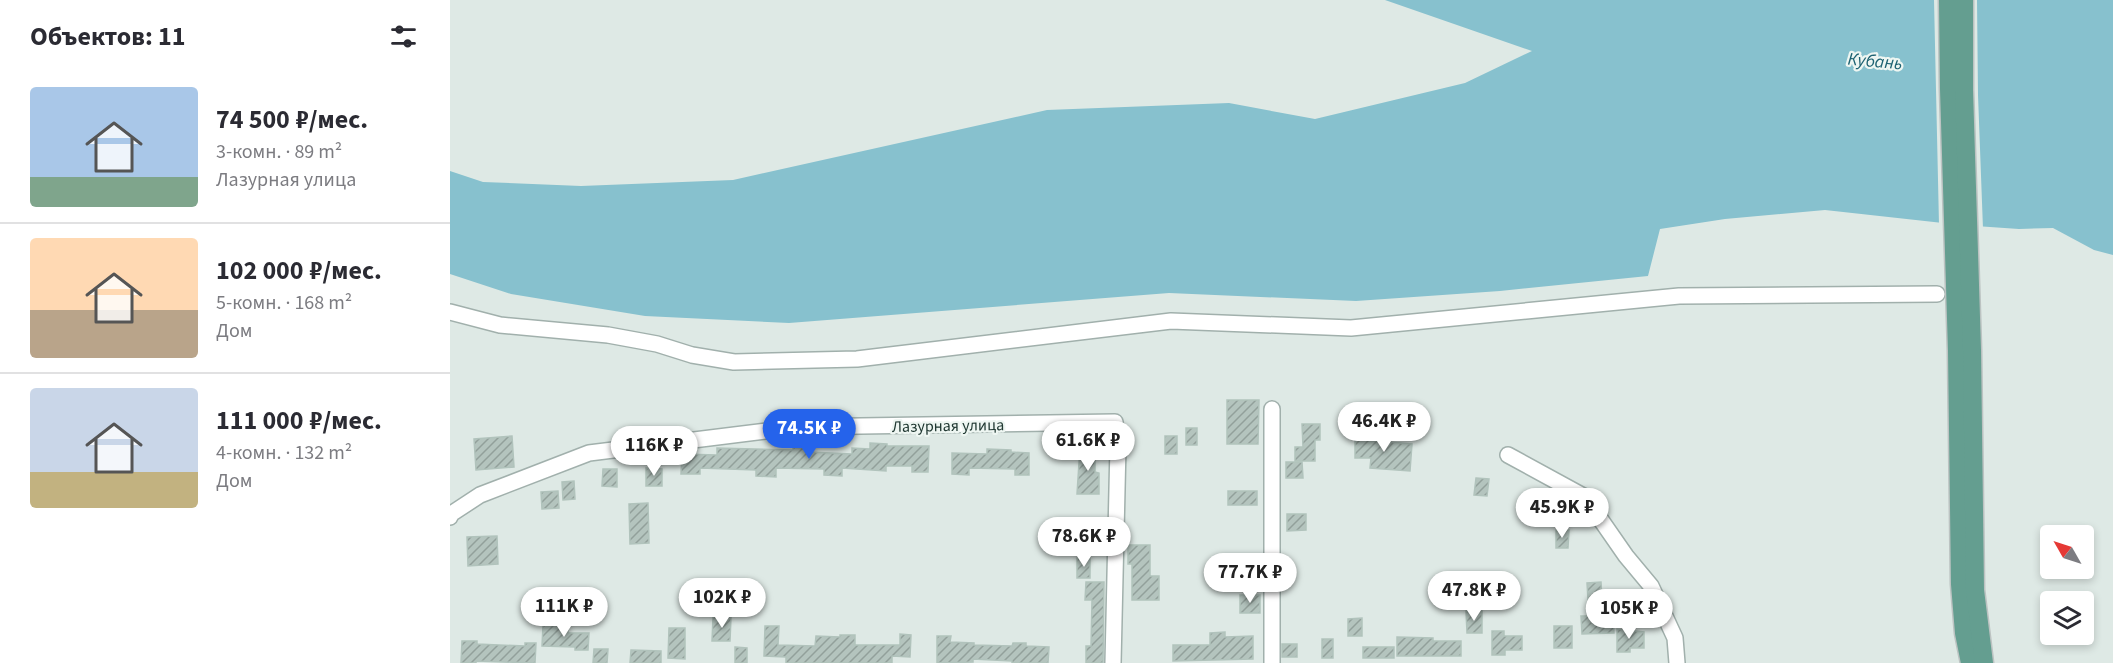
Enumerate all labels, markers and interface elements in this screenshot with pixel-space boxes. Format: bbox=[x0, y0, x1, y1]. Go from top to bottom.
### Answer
text: Объектов: 11 bbox=[30, 18, 186, 55]
icon: filters bbox=[387, 20, 420, 53]
water label: Кубань bbox=[1847, 47, 1903, 76]
text: 74 500 ₽/мес. bbox=[216, 101, 368, 138]
icon: home bbox=[78, 111, 150, 183]
text: 3-комн. · 89 m² bbox=[216, 138, 342, 166]
text: Лазурная улица bbox=[216, 166, 356, 194]
text: 102 000 ₽/мес. bbox=[216, 252, 382, 289]
icon: home bbox=[78, 262, 150, 334]
text: 5-комн. · 168 m² bbox=[216, 289, 352, 317]
text: Дом bbox=[216, 317, 252, 345]
text: 111 000 ₽/мес. bbox=[216, 402, 382, 439]
pin: 46.4K ₽ bbox=[1329, 402, 1439, 453]
text: 46.4K ₽ bbox=[1352, 407, 1416, 435]
pin: 74.5K ₽ bbox=[754, 409, 864, 460]
icon: home bbox=[78, 412, 150, 484]
text: 74.5K ₽ bbox=[777, 414, 841, 442]
street label: Лазурная улица bbox=[892, 414, 1004, 438]
pin: 61.6K ₽ bbox=[1033, 421, 1143, 472]
pin: 116K ₽ bbox=[605, 426, 703, 477]
text: 61.6K ₽ bbox=[1056, 426, 1120, 454]
text: 116K ₽ bbox=[625, 431, 683, 459]
text: 4-комн. · 132 m² bbox=[216, 439, 352, 467]
text: Дом bbox=[216, 467, 252, 495]
pin: 45.9K ₽ bbox=[1507, 488, 1617, 539]
text: 45.9K ₽ bbox=[1530, 493, 1594, 521]
pin: 78.6K ₽ bbox=[1029, 517, 1139, 568]
text: 78.6K ₽ bbox=[1052, 522, 1116, 550]
north arrow bbox=[2040, 525, 2094, 579]
map controls bbox=[2040, 525, 2094, 645]
pin: 77.7K ₽ bbox=[1195, 553, 1305, 604]
text: 77.7K ₽ bbox=[1218, 558, 1282, 586]
pin: 47.8K ₽ bbox=[1419, 571, 1529, 622]
text: 47.8K ₽ bbox=[1442, 576, 1506, 604]
pin: 102K ₽ bbox=[673, 578, 771, 629]
text: 102K ₽ bbox=[693, 583, 751, 611]
pin: 111K ₽ bbox=[515, 587, 613, 638]
pin: 105K ₽ bbox=[1580, 589, 1678, 640]
button: layers bbox=[2040, 591, 2094, 645]
text: 111K ₽ bbox=[535, 592, 593, 620]
text: 105K ₽ bbox=[1600, 594, 1658, 622]

